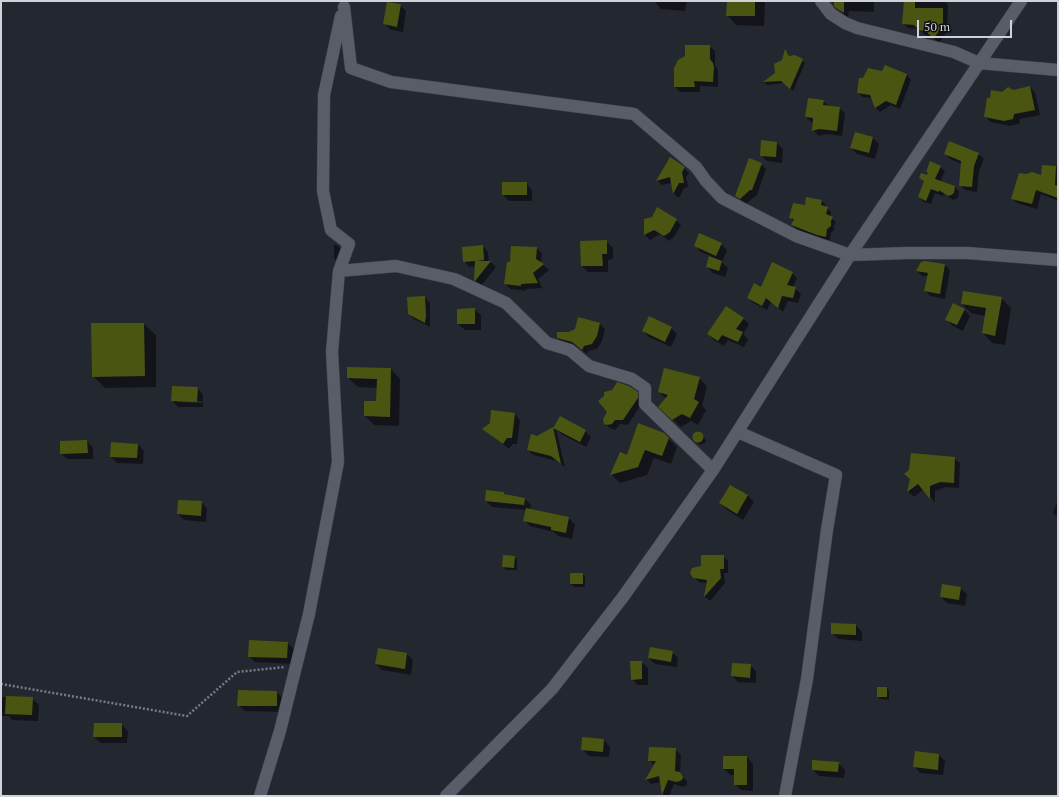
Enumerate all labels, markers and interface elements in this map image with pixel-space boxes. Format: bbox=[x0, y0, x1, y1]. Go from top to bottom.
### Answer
scale bar bbox=[919, 12, 1014, 38]
text: 50 m bbox=[924, 19, 950, 34]

